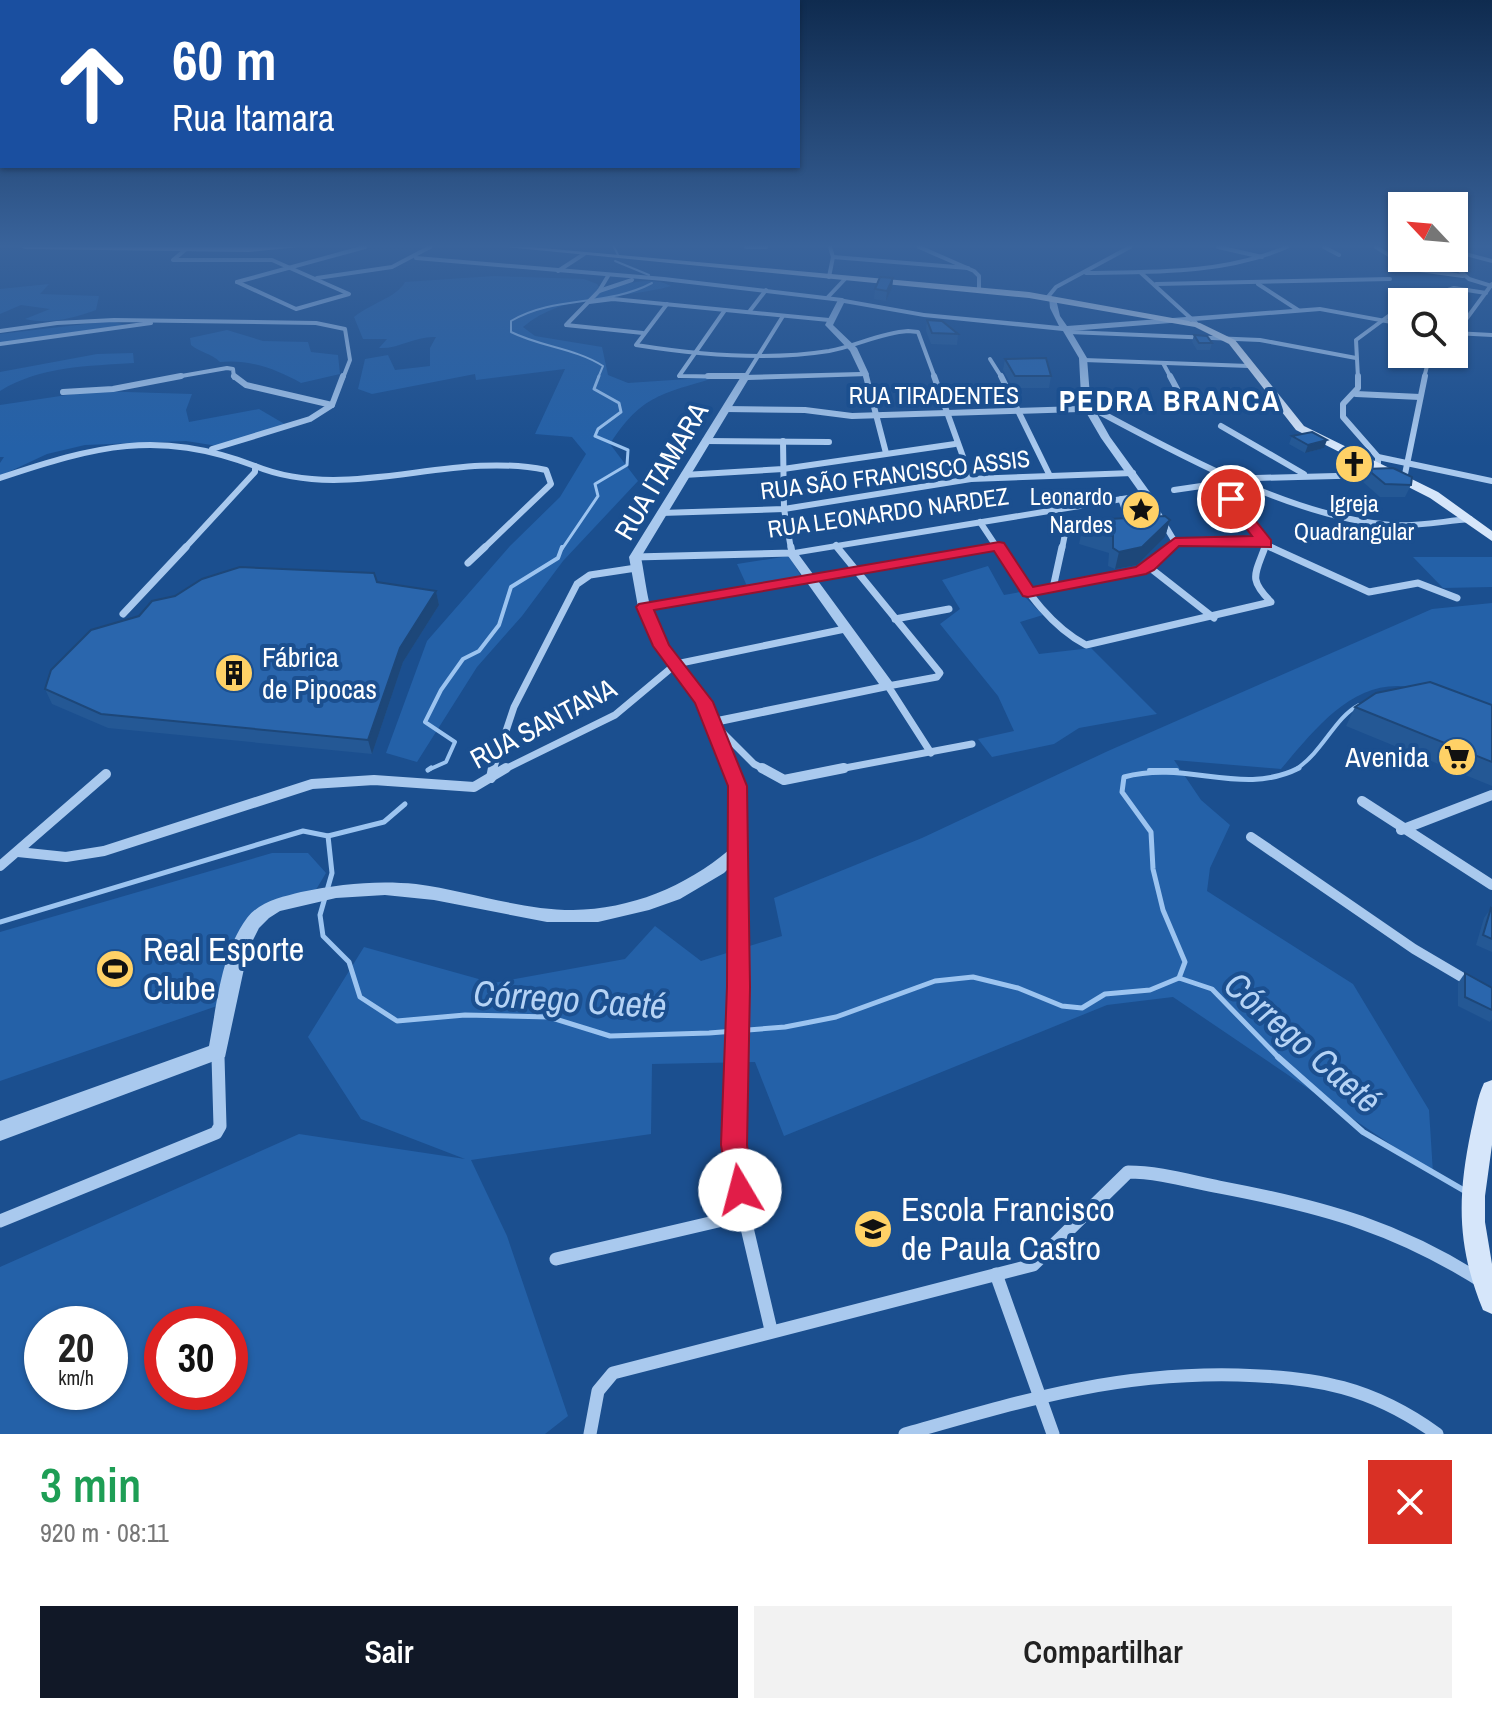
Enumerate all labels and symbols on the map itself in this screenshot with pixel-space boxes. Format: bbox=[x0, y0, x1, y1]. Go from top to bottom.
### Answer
north arrow bbox=[1388, 192, 1468, 272]
street label: RUA TIRADENTES bbox=[849, 379, 1019, 411]
district label: PEDRA BRANCA bbox=[1059, 380, 1281, 420]
street label: RUA ITAMARA bbox=[605, 395, 717, 547]
street label: RUA SÃO FRANCISCO ASSIS bbox=[758, 442, 1032, 506]
church icon: Igreja Quadrangular bbox=[1333, 443, 1375, 485]
pin bbox=[1197, 465, 1265, 533]
street label: RUA LEONARDO NARDEZ bbox=[766, 479, 1010, 545]
place label: Leonardo Nardes bbox=[1030, 480, 1113, 540]
place label: Igreja Quadrangular bbox=[1294, 487, 1415, 547]
place icon: Leonardo Nardes bbox=[1120, 489, 1162, 531]
place label: Fábrica de Pipocas bbox=[262, 638, 377, 708]
building icon: Fábrica de Pipocas bbox=[213, 652, 255, 694]
street label: RUA SANTANA bbox=[463, 668, 623, 777]
supermarket icon: Avenida bbox=[1436, 736, 1478, 778]
place label: Avenida bbox=[1344, 738, 1429, 776]
place label: Real Esporte Clube bbox=[143, 926, 304, 1011]
sports icon: Real Esporte Clube bbox=[94, 948, 136, 990]
water label: Córrego Caeté bbox=[1214, 960, 1392, 1124]
water label: Córrego Caeté bbox=[472, 968, 668, 1030]
position arrow bbox=[698, 1148, 782, 1232]
place label: Escola Francisco de Paula Castro bbox=[901, 1186, 1115, 1271]
school or university icon: Escola Francisco de Paula Castro bbox=[852, 1208, 894, 1250]
speed limit sign: 30 bbox=[144, 1306, 248, 1410]

